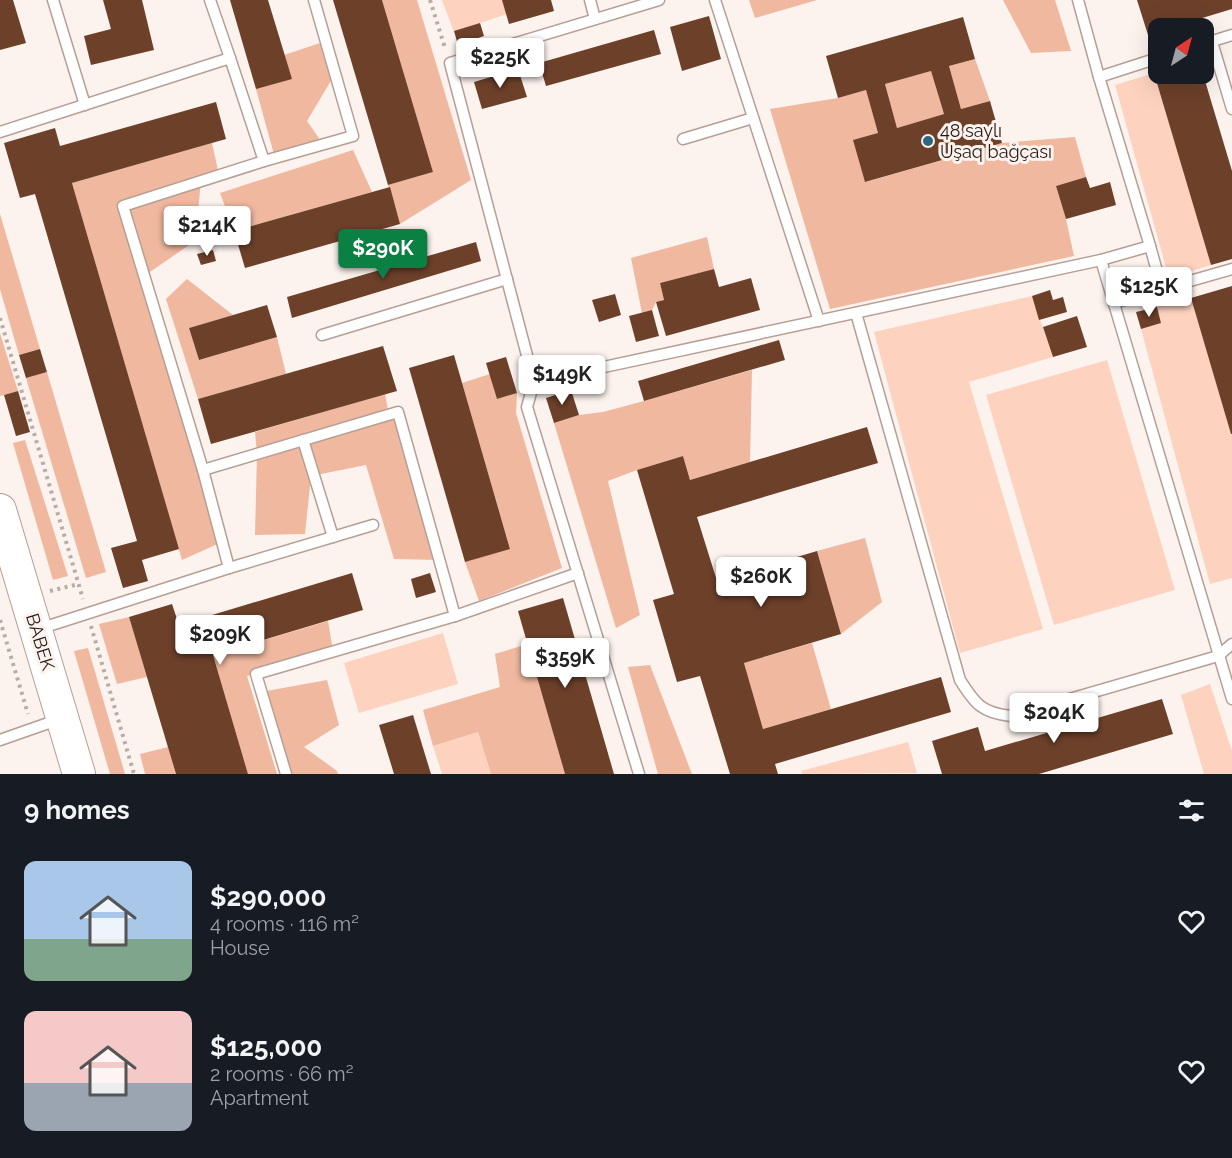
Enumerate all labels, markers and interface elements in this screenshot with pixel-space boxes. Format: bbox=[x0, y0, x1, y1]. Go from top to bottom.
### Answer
north arrow bbox=[1148, 18, 1214, 84]
map controls bbox=[1148, 18, 1214, 84]
pin: $225K bbox=[458, 38, 542, 89]
text: $225K bbox=[470, 45, 530, 69]
place label: 48 saylı Uşaq bağçası bbox=[940, 120, 1052, 162]
marker: 48 saylı Uşaq bağçası bbox=[921, 134, 935, 148]
pin: $214K bbox=[165, 206, 249, 257]
text: $214K bbox=[178, 213, 236, 237]
pin: $290K bbox=[341, 229, 425, 280]
text: $290K bbox=[352, 236, 414, 260]
pin: $125K bbox=[1107, 267, 1191, 318]
text: $125K bbox=[1120, 274, 1178, 298]
pin: $149K bbox=[520, 355, 604, 406]
text: $149K bbox=[532, 362, 592, 386]
pin: $260K bbox=[719, 557, 803, 608]
text: $260K bbox=[730, 564, 792, 588]
street label: BABEK bbox=[22, 611, 59, 673]
pin: $209K bbox=[178, 615, 262, 666]
text: $209K bbox=[189, 622, 251, 646]
pin: $359K bbox=[523, 638, 607, 689]
text: $359K bbox=[535, 645, 595, 669]
pin: $204K bbox=[1012, 693, 1096, 744]
text: $204K bbox=[1023, 700, 1085, 724]
icon: filters bbox=[1175, 794, 1208, 827]
text: 9 homes bbox=[24, 795, 130, 825]
text: $290,000 bbox=[210, 882, 326, 912]
icon: home bbox=[72, 885, 144, 957]
icon: heart bbox=[1175, 905, 1208, 938]
text: 4 rooms · 116 m² bbox=[210, 912, 359, 936]
text: House bbox=[210, 936, 270, 960]
text: $125,000 bbox=[210, 1032, 322, 1062]
icon: home bbox=[72, 1035, 144, 1107]
icon: heart bbox=[1175, 1055, 1208, 1088]
text: 2 rooms · 66 m² bbox=[210, 1062, 353, 1086]
text: Apartment bbox=[210, 1086, 309, 1110]

